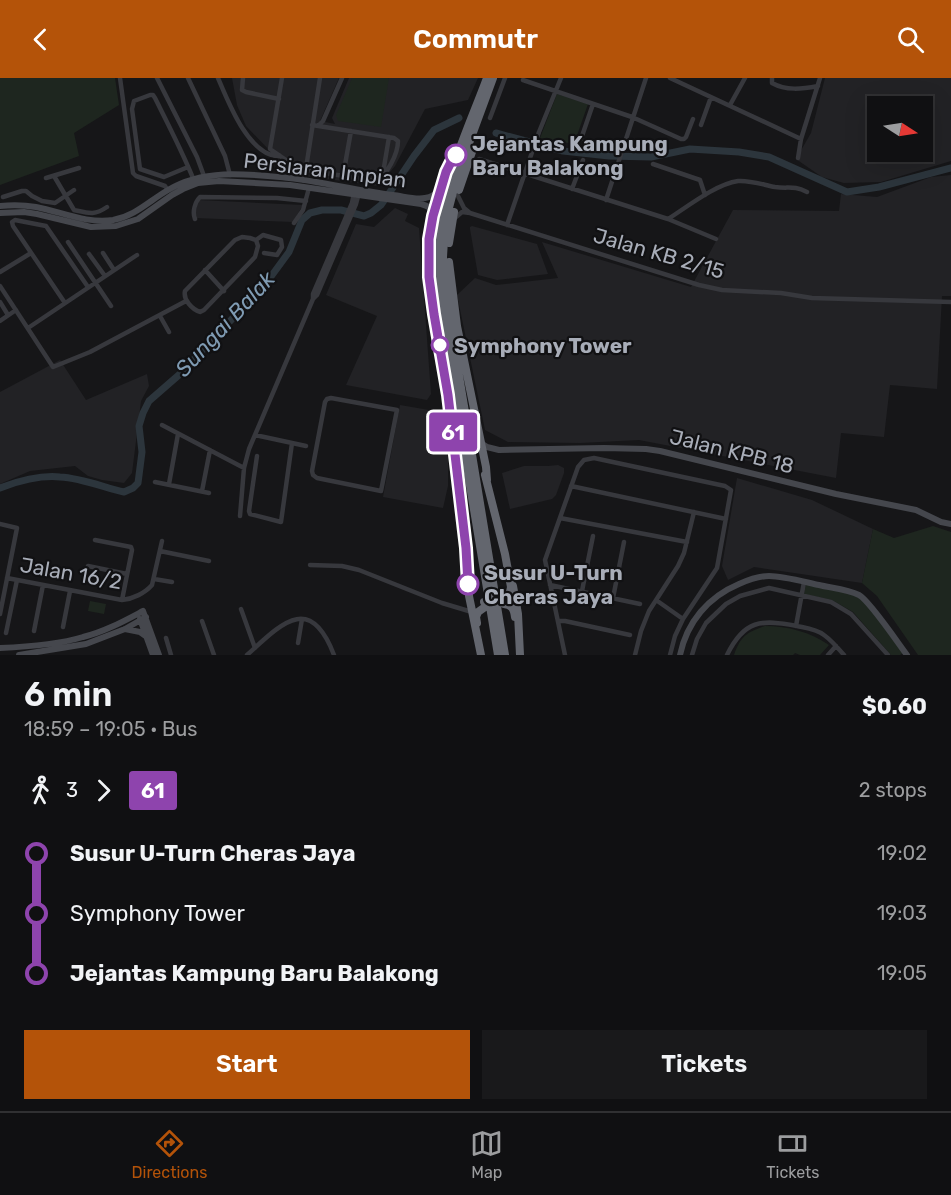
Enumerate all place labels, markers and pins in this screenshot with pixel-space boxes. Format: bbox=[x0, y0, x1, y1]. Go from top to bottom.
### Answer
place label: Jejantas Kampung Baru Balakong bbox=[472, 131, 668, 180]
marker: Jejantas Kampung Baru Balakong bbox=[445, 144, 467, 166]
place label: Symphony Tower bbox=[454, 333, 632, 358]
marker: Symphony Tower bbox=[431, 336, 449, 354]
place label: Susur U-Turn Cheras Jaya bbox=[484, 560, 623, 609]
marker: Susur U-Turn Cheras Jaya bbox=[457, 573, 479, 595]

